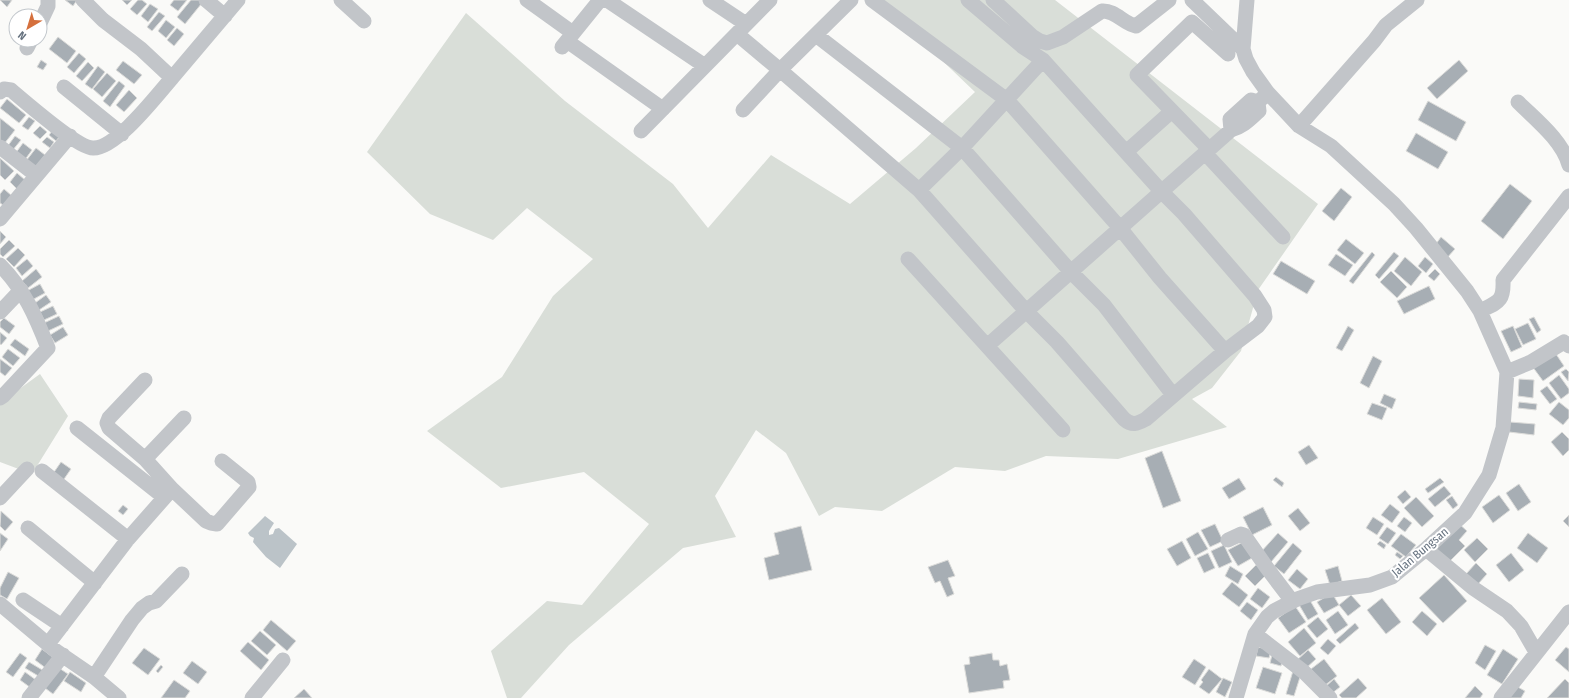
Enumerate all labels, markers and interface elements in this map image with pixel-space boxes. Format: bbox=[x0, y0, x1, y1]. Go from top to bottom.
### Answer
north arrow bbox=[8, 8, 48, 48]
text: N bbox=[16, 28, 29, 43]
street label: Jalan Bungsan bbox=[1389, 524, 1451, 580]

